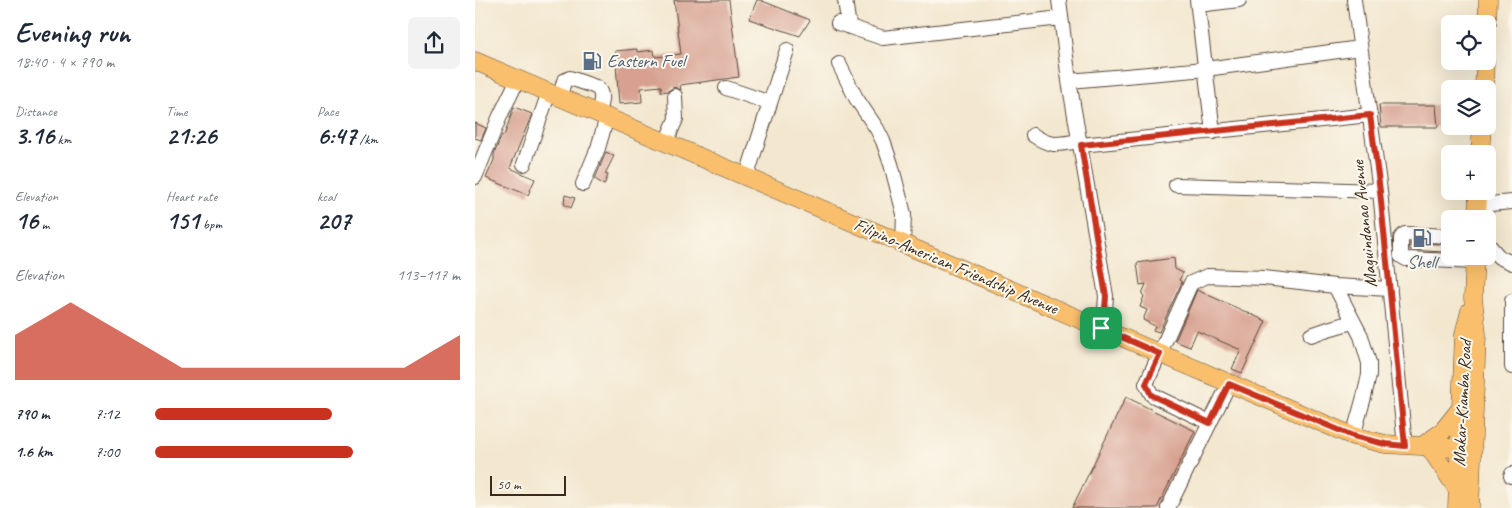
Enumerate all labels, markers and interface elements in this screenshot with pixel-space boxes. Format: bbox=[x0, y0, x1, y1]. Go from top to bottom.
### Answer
text: Evening run bbox=[15, 15, 130, 50]
map controls bbox=[1441, 15, 1496, 265]
button: locate bbox=[1441, 15, 1496, 70]
button: share bbox=[408, 17, 460, 69]
fuel station icon: Eastern Fuel bbox=[581, 50, 603, 72]
place label: Eastern Fuel bbox=[607, 50, 688, 72]
text: 18:40 · 4 × 790 m bbox=[15, 52, 114, 72]
button: layers bbox=[1441, 80, 1496, 135]
text: Distance bbox=[15, 103, 57, 120]
text: Time bbox=[166, 103, 187, 120]
text: Pace bbox=[317, 103, 339, 120]
text: 3.16 bbox=[15, 120, 54, 152]
text: 21:26 bbox=[166, 120, 216, 152]
text: 6:47 bbox=[317, 120, 356, 152]
text: km bbox=[54, 131, 71, 148]
text: /km bbox=[356, 131, 378, 148]
button: + bbox=[1441, 145, 1496, 200]
street label: Maguindanao Avenue bbox=[1346, 158, 1382, 289]
text: Elevation bbox=[15, 188, 58, 205]
text: Heart rate bbox=[166, 188, 217, 205]
text: kcal bbox=[317, 188, 336, 205]
text: 16 bbox=[15, 205, 38, 237]
text: 151 bbox=[166, 205, 199, 237]
text: 207 bbox=[317, 205, 351, 237]
button: − bbox=[1441, 210, 1496, 265]
street label: Filipino-American Friendship Avenue bbox=[851, 213, 1062, 319]
text: m bbox=[38, 216, 49, 233]
text: bpm bbox=[199, 216, 222, 233]
fuel station icon: Shell bbox=[1411, 227, 1433, 249]
place label: Shell bbox=[1407, 251, 1440, 273]
text: Elevation bbox=[15, 265, 64, 285]
text: 113–117 m bbox=[397, 265, 460, 285]
pin bbox=[1080, 307, 1122, 349]
icon: arrive bbox=[1087, 314, 1115, 342]
street label: Makar-Kiamba Road bbox=[1448, 336, 1476, 467]
text: 790 m bbox=[15, 404, 49, 424]
text: 7:12 bbox=[95, 404, 120, 424]
text: 1.6 km bbox=[15, 442, 53, 462]
text: 7:00 bbox=[95, 442, 120, 462]
scale bar bbox=[490, 473, 566, 496]
text: 50 m bbox=[497, 476, 521, 493]

